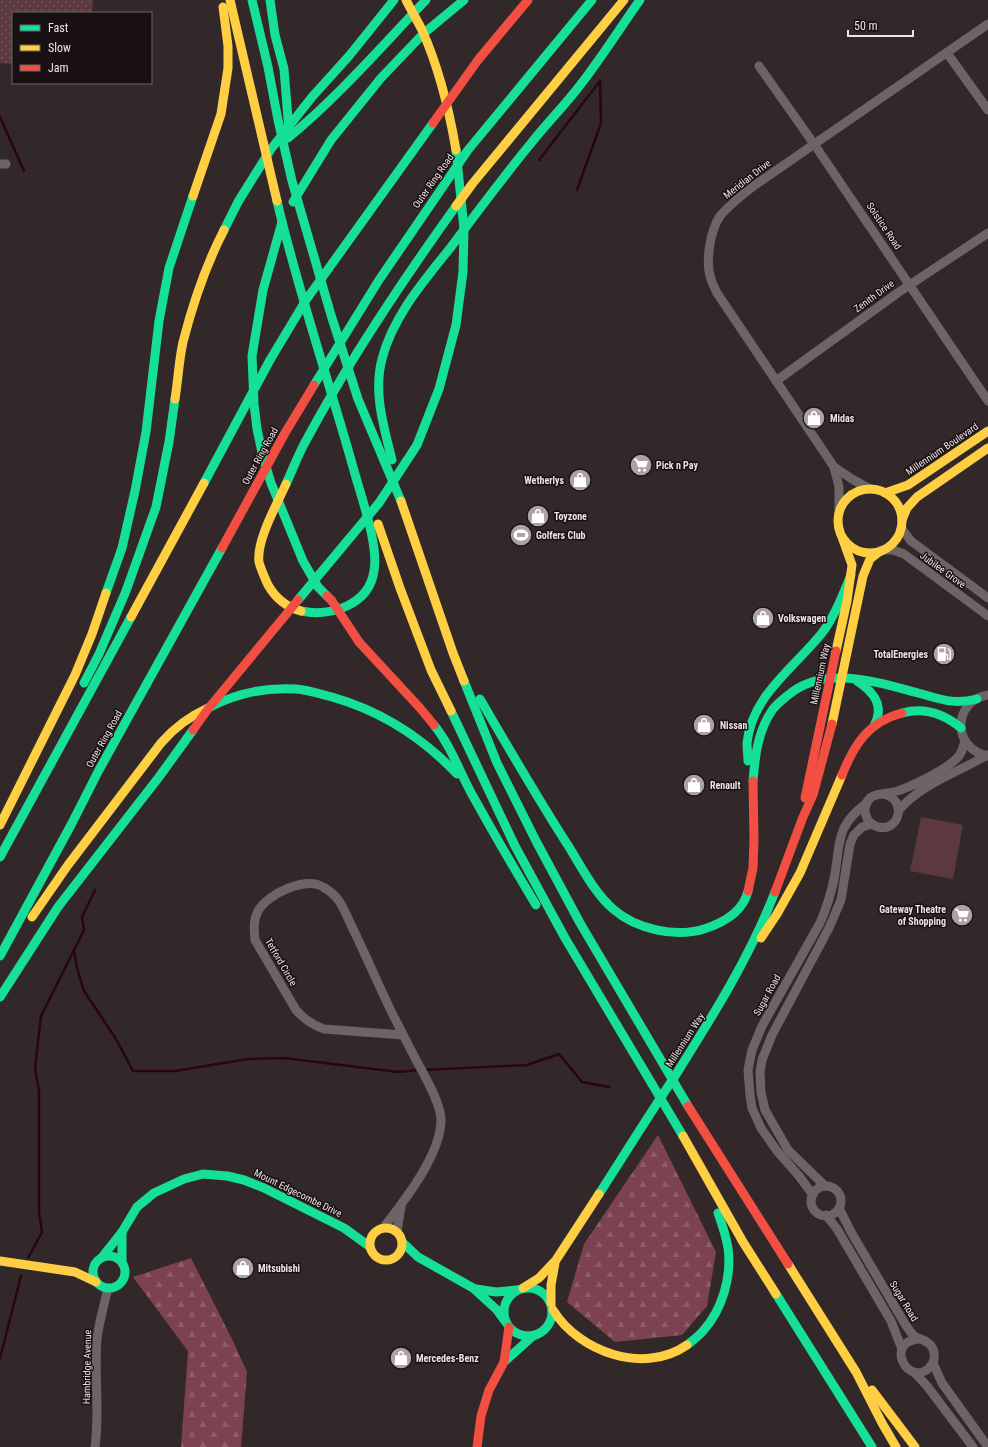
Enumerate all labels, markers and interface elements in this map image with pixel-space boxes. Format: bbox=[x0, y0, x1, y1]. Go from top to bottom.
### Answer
legend bbox=[12, 12, 152, 84]
scale bar bbox=[848, 12, 913, 38]
text: 50 m bbox=[854, 19, 878, 33]
text: Fast bbox=[48, 21, 69, 35]
text: Slow bbox=[48, 41, 71, 55]
text: Jam bbox=[48, 61, 69, 75]
street label: Outer Ring Road bbox=[410, 152, 456, 210]
street label: Meridian Drive bbox=[721, 157, 773, 201]
street label: Solstice Road bbox=[864, 201, 904, 251]
street label: Zenith Drive bbox=[852, 278, 896, 314]
shop icon: Midas bbox=[801, 405, 827, 431]
place label: Midas bbox=[830, 413, 855, 424]
street label: Millennium Boulevard bbox=[904, 421, 980, 477]
street label: Outer Ring Road bbox=[240, 425, 280, 486]
supermarket icon: Pick n Pay bbox=[628, 452, 654, 478]
place label: Pick n Pay bbox=[656, 460, 698, 471]
shop icon: Wetherlys bbox=[567, 467, 593, 493]
place label: Wetherlys bbox=[524, 475, 564, 486]
shop icon: Toyzone bbox=[525, 503, 551, 529]
place label: Toyzone bbox=[554, 511, 587, 522]
sports icon: Golfers Club bbox=[508, 522, 534, 548]
place label: Golfers Club bbox=[536, 530, 586, 541]
street label: Jubilee Grove bbox=[918, 550, 968, 590]
shop icon: Volkswagen bbox=[750, 605, 776, 631]
place label: Volkswagen bbox=[778, 613, 826, 624]
fuel station icon: TotalEnergies bbox=[931, 641, 957, 667]
street label: Millennium Way bbox=[808, 642, 832, 706]
place label: TotalEnergies bbox=[874, 649, 928, 660]
street label: Outer Ring Road bbox=[84, 708, 124, 769]
shop icon: Nissan bbox=[691, 712, 717, 738]
place label: Nissan bbox=[720, 720, 747, 731]
shop icon: Renault bbox=[681, 772, 707, 798]
place label: Renault bbox=[710, 780, 740, 791]
supermarket icon: Gateway Theatre of Shopping bbox=[949, 902, 975, 928]
place label: Gateway Theatre of Shopping bbox=[879, 904, 946, 927]
street label: Tetford Circle bbox=[263, 936, 299, 988]
street label: Sugar Road bbox=[751, 973, 783, 1017]
street label: Millennium Way bbox=[663, 1011, 707, 1069]
street label: Mount Edgecombe Drive bbox=[252, 1167, 344, 1219]
shop icon: Mitsubishi bbox=[230, 1255, 256, 1281]
place label: Mitsubishi bbox=[258, 1263, 300, 1274]
street label: Sugar Road bbox=[888, 1279, 920, 1323]
street label: Hambridge Avenue bbox=[81, 1329, 93, 1404]
shop icon: Mercedes-Benz bbox=[388, 1345, 414, 1371]
place label: Mercedes-Benz bbox=[416, 1353, 479, 1364]

